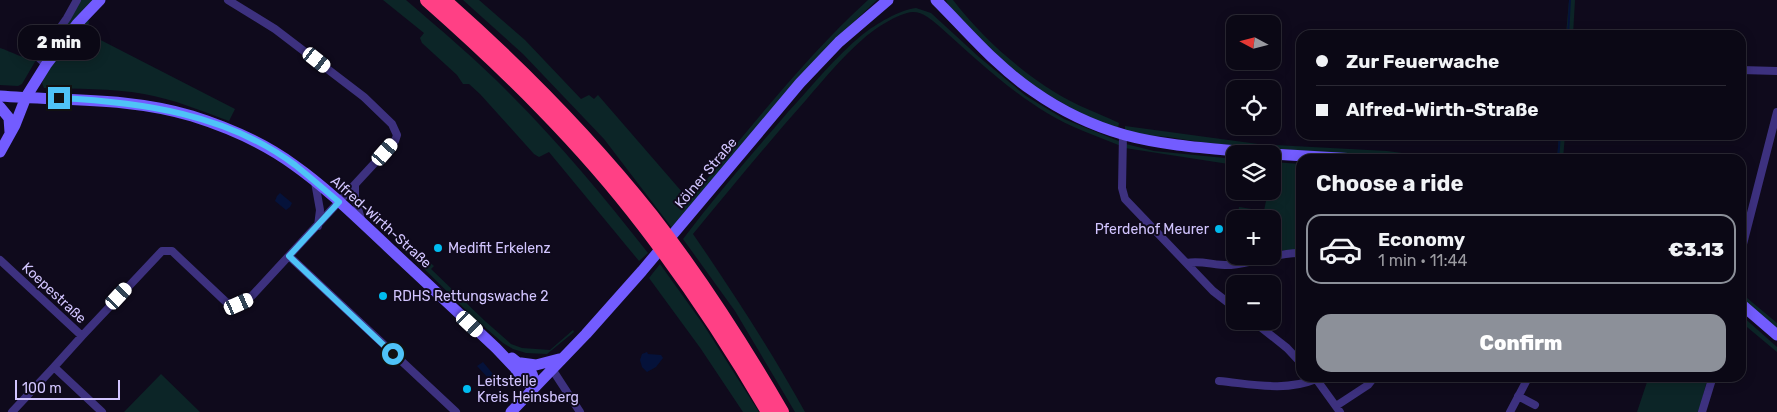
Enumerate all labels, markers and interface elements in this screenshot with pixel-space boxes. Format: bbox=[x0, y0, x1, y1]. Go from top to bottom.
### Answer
north arrow bbox=[1226, 15, 1281, 70]
map controls bbox=[1226, 15, 1281, 330]
callout: 2 min bbox=[18, 26, 100, 61]
text: 2 min bbox=[37, 33, 81, 52]
car bbox=[300, 45, 333, 75]
text: Zur Feuerwache bbox=[1346, 50, 1499, 73]
button: locate bbox=[1226, 80, 1281, 135]
route end bbox=[48, 87, 70, 109]
text: Alfred-Wirth-Straße bbox=[1346, 98, 1539, 121]
street label: Kölner Straße bbox=[671, 134, 741, 212]
car bbox=[369, 136, 400, 168]
button: layers bbox=[1226, 145, 1281, 200]
text: Choose a ride bbox=[1316, 170, 1463, 197]
street label: Alfred-Wirth-Straße bbox=[327, 172, 435, 272]
button: + bbox=[1226, 210, 1281, 265]
place label: Pferdehof Meurer bbox=[1095, 221, 1210, 238]
marker: Pferdehof Meurer bbox=[1213, 223, 1225, 235]
icon: car bbox=[1318, 227, 1363, 272]
text: Economy bbox=[1378, 228, 1465, 251]
text: €3.13 bbox=[1668, 238, 1724, 261]
place label: Medifit Erkelenz bbox=[448, 240, 551, 257]
marker: Medifit Erkelenz bbox=[432, 242, 444, 254]
text: 1 min · 11:44 bbox=[1378, 251, 1467, 270]
street label: Koepestraße bbox=[18, 259, 90, 327]
button: − bbox=[1226, 275, 1281, 330]
car bbox=[103, 280, 134, 312]
place label: RDHS Rettungswache 2 bbox=[393, 288, 548, 305]
marker: RDHS Rettungswache 2 bbox=[377, 290, 389, 302]
car bbox=[222, 291, 255, 317]
car bbox=[453, 308, 486, 340]
button: Confirm bbox=[1316, 314, 1726, 372]
route start bbox=[382, 343, 404, 365]
place label: Leitstelle Kreis Heinsberg bbox=[477, 373, 579, 406]
scale bar bbox=[15, 377, 120, 400]
text: 100 m bbox=[22, 380, 62, 397]
marker: Leitstelle Kreis Heinsberg bbox=[461, 383, 473, 395]

